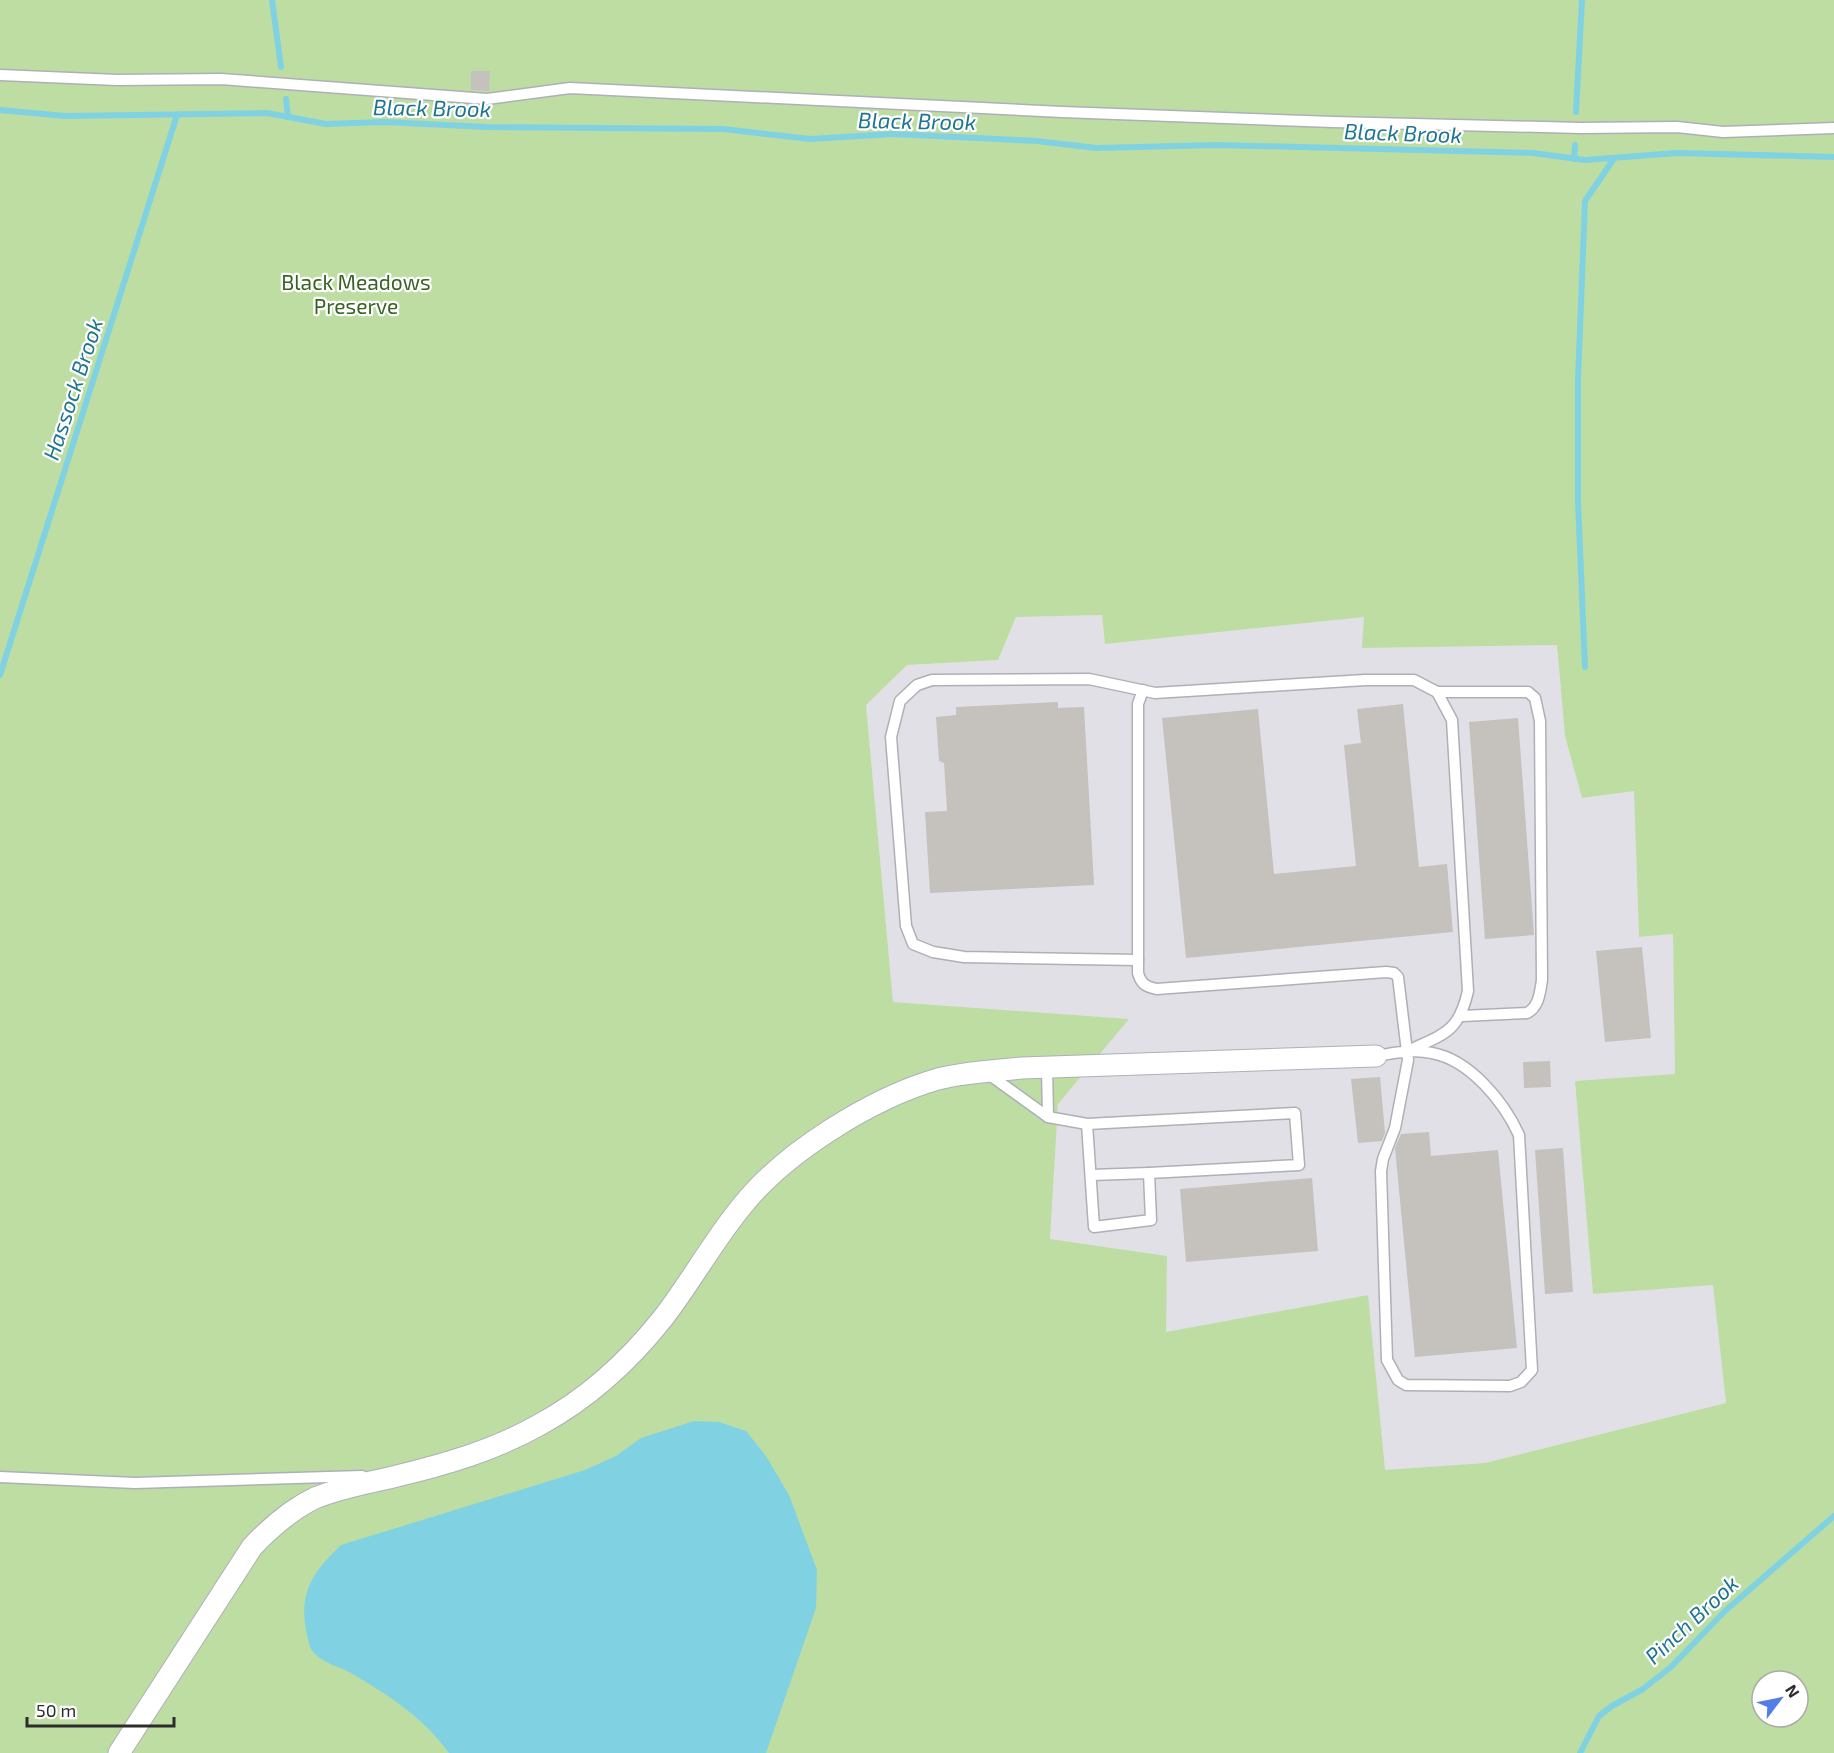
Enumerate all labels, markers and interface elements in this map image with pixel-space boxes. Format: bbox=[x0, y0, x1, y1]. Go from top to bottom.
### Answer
water label: Black Brook bbox=[373, 93, 491, 121]
water label: Black Brook bbox=[858, 106, 976, 134]
water label: Black Brook bbox=[1344, 117, 1462, 147]
park label: Black Meadows Preserve bbox=[281, 269, 431, 318]
water label: Hassock Brook bbox=[37, 315, 107, 463]
water label: Pinch Brook bbox=[1639, 1569, 1743, 1669]
north arrow bbox=[1750, 1669, 1810, 1729]
text: N bbox=[1782, 1681, 1804, 1701]
scale bar bbox=[27, 1690, 174, 1728]
text: 50 m bbox=[36, 1699, 76, 1721]

